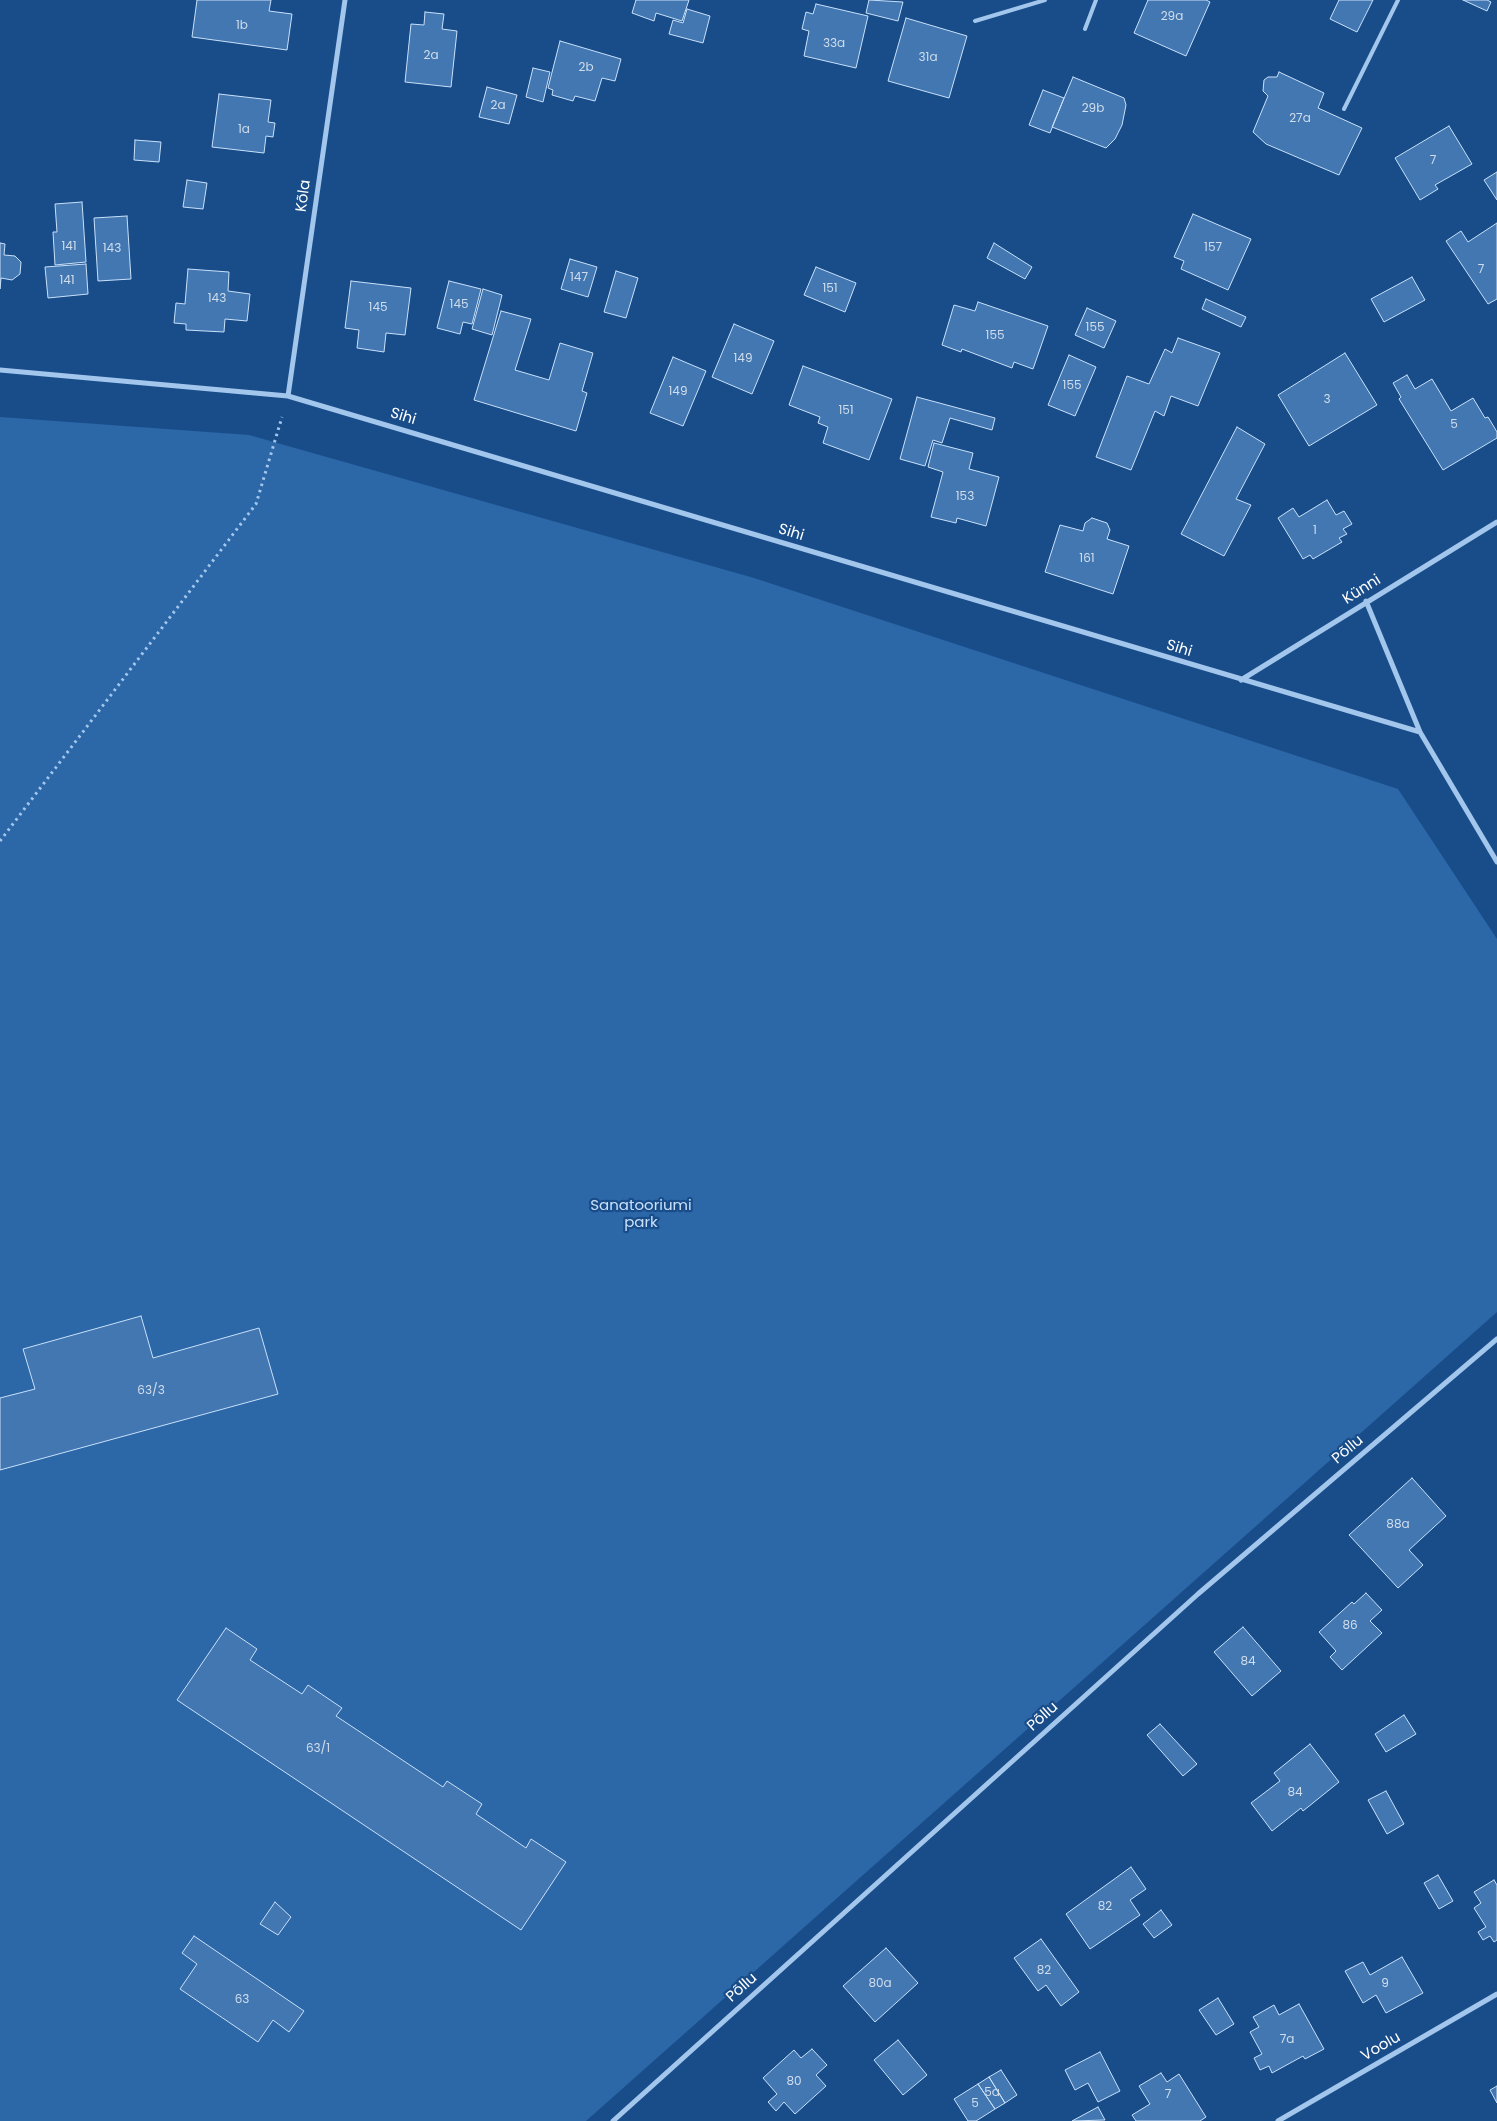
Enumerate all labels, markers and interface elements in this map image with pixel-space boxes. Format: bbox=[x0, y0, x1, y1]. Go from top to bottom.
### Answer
house number: 29a bbox=[1161, 10, 1183, 24]
house number: 1b bbox=[236, 19, 248, 33]
house number: 33a bbox=[823, 37, 845, 51]
house number: 2a bbox=[423, 49, 439, 63]
house number: 31a bbox=[918, 51, 938, 65]
house number: 2b bbox=[578, 61, 594, 75]
house number: 2a bbox=[490, 99, 506, 113]
house number: 29b bbox=[1082, 102, 1104, 116]
house number: 27a bbox=[1289, 112, 1311, 126]
house number: 1a bbox=[238, 123, 250, 137]
house number: 7 bbox=[1430, 154, 1436, 168]
street label: Kõla bbox=[293, 179, 315, 213]
house number: 141 bbox=[61, 240, 77, 254]
house number: 157 bbox=[1204, 241, 1222, 255]
house number: 143 bbox=[103, 242, 121, 256]
house number: 7 bbox=[1478, 263, 1484, 277]
house number: 147 bbox=[570, 271, 588, 285]
house number: 141 bbox=[59, 274, 75, 288]
house number: 151 bbox=[822, 282, 838, 296]
house number: 143 bbox=[208, 292, 226, 306]
house number: 145 bbox=[450, 298, 468, 312]
house number: 145 bbox=[369, 301, 387, 315]
house number: 155 bbox=[1086, 321, 1104, 335]
house number: 155 bbox=[986, 329, 1004, 343]
house number: 149 bbox=[734, 352, 752, 366]
house number: 155 bbox=[1063, 379, 1081, 393]
house number: 149 bbox=[669, 385, 687, 399]
house number: 3 bbox=[1323, 393, 1331, 407]
house number: 151 bbox=[838, 404, 854, 418]
street label: Sihi bbox=[388, 405, 418, 429]
house number: 5 bbox=[1450, 418, 1458, 432]
house number: 153 bbox=[956, 490, 974, 504]
street label: Sihi bbox=[776, 521, 806, 545]
house number: 1 bbox=[1313, 524, 1317, 538]
house number: 161 bbox=[1079, 552, 1095, 566]
street label: Künni bbox=[1340, 571, 1384, 609]
street label: Sihi bbox=[1164, 637, 1194, 661]
park label: Sanatooriumi park bbox=[590, 1197, 692, 1232]
house number: 63/3 bbox=[137, 1384, 165, 1398]
street label: Põllu bbox=[1329, 1432, 1367, 1468]
house number: 88a bbox=[1386, 1518, 1410, 1532]
house number: 86 bbox=[1342, 1619, 1358, 1633]
house number: 84 bbox=[1240, 1655, 1256, 1669]
street label: Põllu bbox=[1024, 1699, 1062, 1735]
house number: 63/1 bbox=[306, 1742, 330, 1756]
house number: 84 bbox=[1287, 1786, 1303, 1800]
house number: 82 bbox=[1098, 1900, 1112, 1914]
house number: 82 bbox=[1037, 1964, 1051, 1978]
street label: Põllu bbox=[723, 1970, 761, 2006]
house number: 80a bbox=[868, 1977, 892, 1991]
house number: 9 bbox=[1381, 1977, 1389, 1991]
house number: 63 bbox=[235, 1993, 249, 2007]
street label: Voolu bbox=[1358, 2029, 1404, 2065]
house number: 7a bbox=[1280, 2033, 1294, 2047]
house number: 80 bbox=[786, 2075, 802, 2089]
house number: 5a bbox=[984, 2086, 1000, 2100]
house number: 7 bbox=[1165, 2088, 1171, 2102]
house number: 5 bbox=[971, 2097, 979, 2111]

